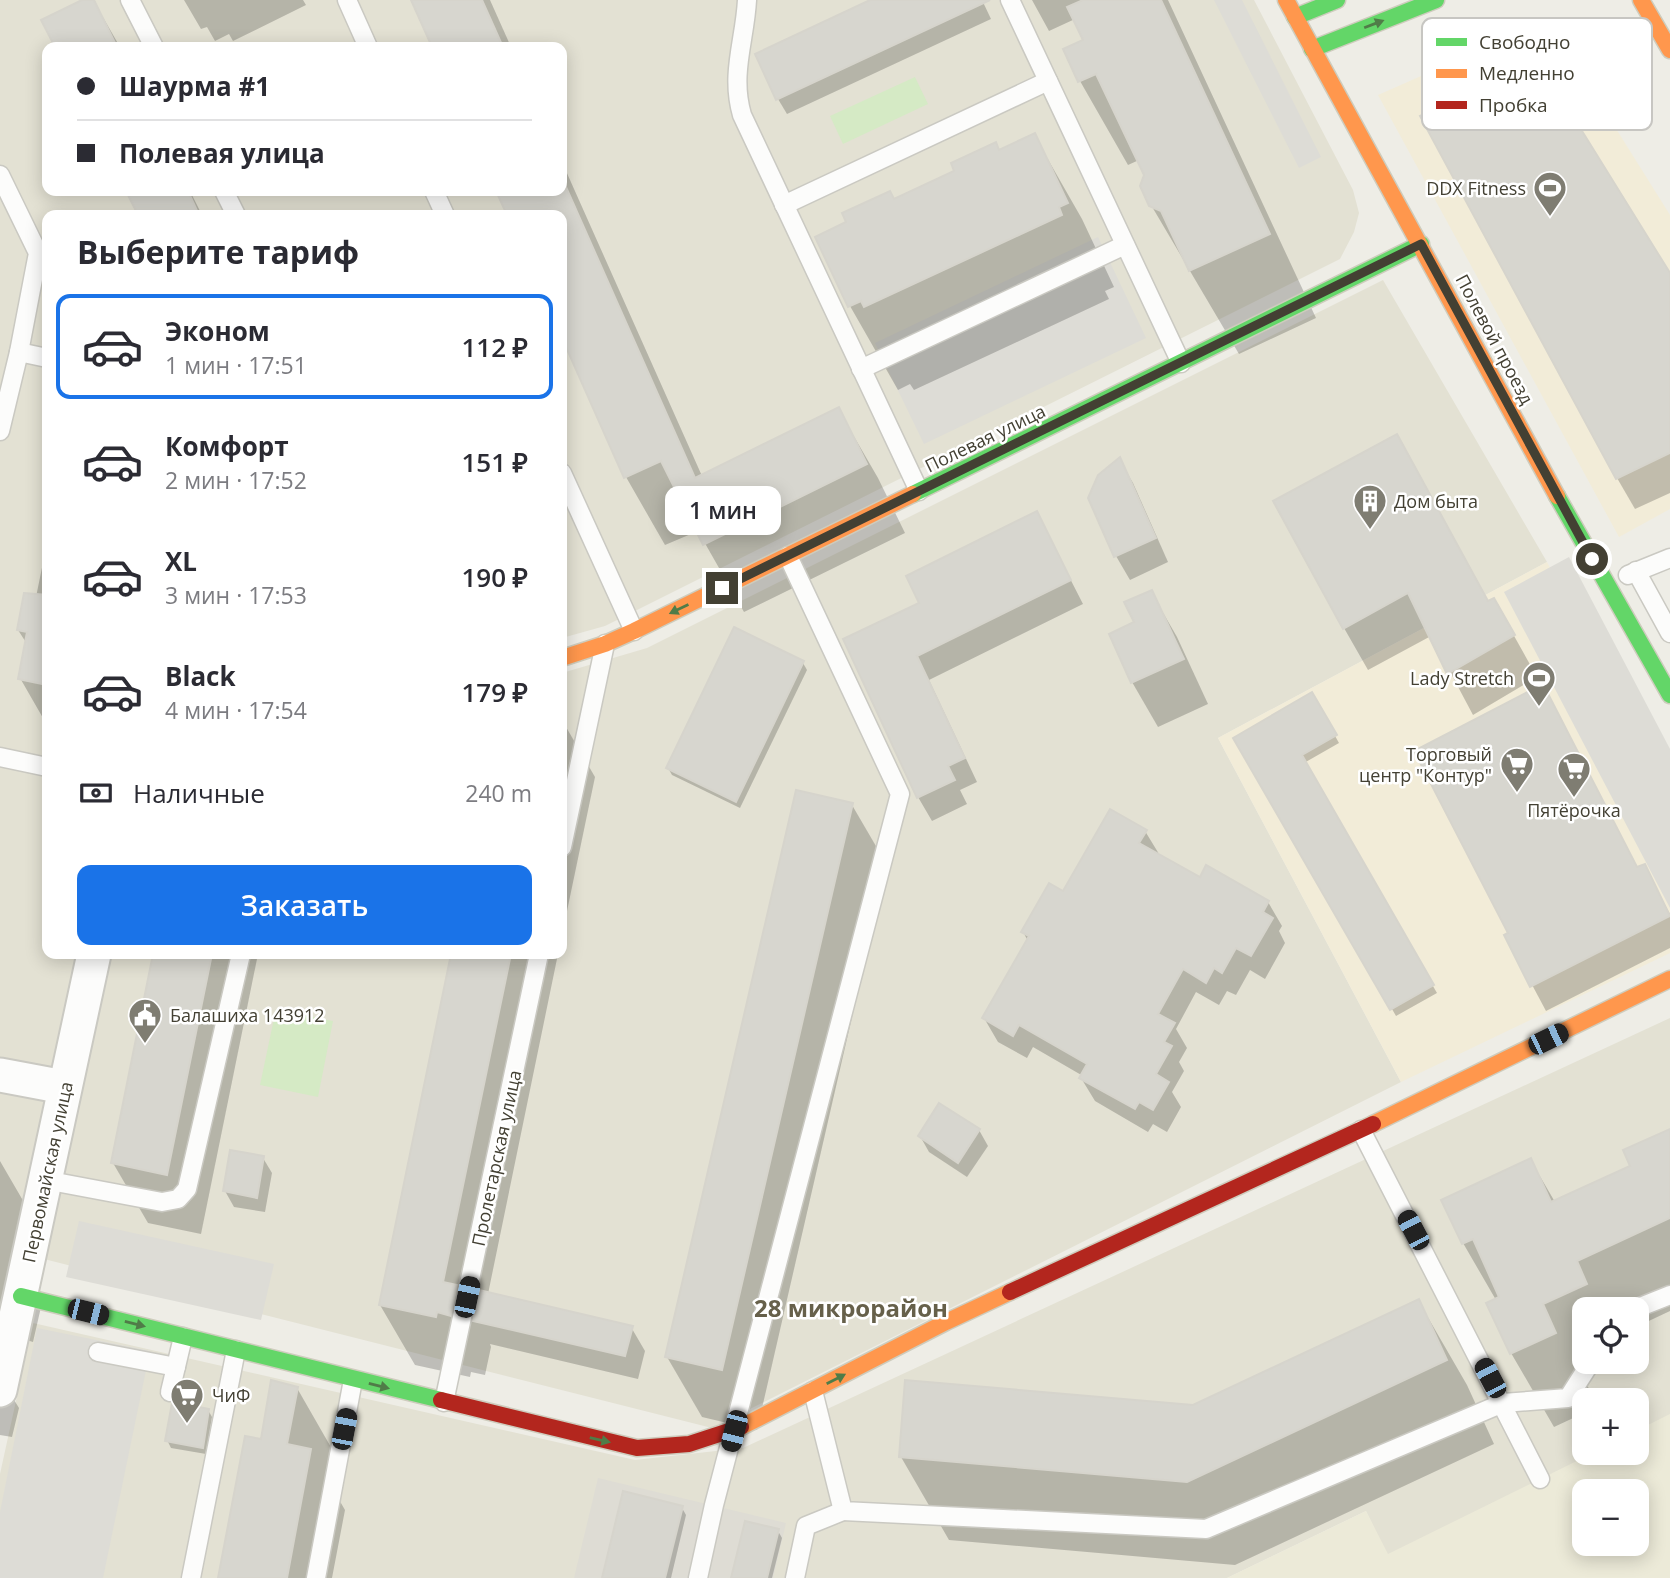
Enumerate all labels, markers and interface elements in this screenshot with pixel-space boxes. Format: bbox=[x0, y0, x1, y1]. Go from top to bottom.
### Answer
legend bbox=[1422, 18, 1652, 130]
one-way arrow bbox=[1363, 19, 1384, 30]
text: Свободно bbox=[1479, 29, 1570, 55]
text: Медленно bbox=[1479, 60, 1575, 86]
text: Шаурма #1 bbox=[119, 68, 270, 104]
text: Пробка bbox=[1479, 92, 1548, 118]
text: Полевая улица bbox=[119, 135, 325, 171]
sports icon: DDX Fitness bbox=[1531, 169, 1569, 218]
place label: DDX Fitness bbox=[1426, 176, 1526, 200]
text: Выберите тариф bbox=[77, 230, 359, 273]
street label: Полевой проезд bbox=[1451, 270, 1539, 408]
text: Эконом bbox=[165, 313, 270, 349]
icon: car bbox=[81, 315, 144, 378]
text: 112 ₽ bbox=[462, 329, 528, 365]
text: 1 мин · 17:51 bbox=[165, 349, 307, 381]
street label: Полевая улица bbox=[921, 398, 1049, 478]
text: Комфорт bbox=[165, 428, 289, 464]
icon: car bbox=[81, 430, 144, 493]
text: 151 ₽ bbox=[462, 444, 528, 480]
text: 2 мин · 17:52 bbox=[165, 464, 307, 496]
building icon: Дом быта bbox=[1351, 482, 1389, 531]
callout: 1 мин bbox=[664, 486, 780, 536]
place label: Дом быта bbox=[1394, 489, 1478, 513]
text: 1 мин bbox=[689, 494, 757, 526]
text: XL bbox=[165, 543, 197, 579]
route start bbox=[1576, 543, 1608, 575]
icon: car bbox=[81, 545, 144, 608]
text: 190 ₽ bbox=[462, 559, 528, 595]
route end bbox=[706, 572, 738, 604]
text: 3 мин · 17:53 bbox=[165, 579, 307, 611]
one-way arrow bbox=[668, 604, 689, 615]
text: Black bbox=[165, 658, 236, 694]
sports icon: Lady Stretch bbox=[1520, 659, 1558, 708]
icon: car bbox=[81, 660, 144, 723]
place label: Lady Stretch bbox=[1410, 666, 1514, 690]
text: 179 ₽ bbox=[462, 674, 528, 710]
text: 4 мин · 17:54 bbox=[165, 694, 307, 726]
place label: Торговый центр "Контур" bbox=[1359, 742, 1492, 787]
supermarket icon: Торговый центр "Контур" bbox=[1498, 745, 1536, 794]
supermarket icon: Пятёрочка bbox=[1555, 750, 1593, 799]
icon: cash bbox=[77, 774, 115, 812]
text: Наличные bbox=[133, 775, 265, 811]
text: 240 m bbox=[465, 777, 532, 809]
place label: Пятёрочка bbox=[1527, 798, 1621, 822]
button: Заказать bbox=[77, 865, 532, 945]
public building icon: Балашиха 143912 bbox=[126, 996, 164, 1045]
place label: Балашиха 143912 bbox=[170, 1003, 325, 1027]
car bbox=[1525, 1020, 1572, 1058]
street label: Пролетарская улица bbox=[466, 1068, 526, 1248]
street label: Первомайская улица bbox=[16, 1079, 78, 1265]
car bbox=[1394, 1207, 1433, 1253]
car bbox=[453, 1274, 482, 1320]
district label: 28 микрорайон bbox=[754, 1291, 948, 1324]
car bbox=[66, 1297, 111, 1327]
map controls bbox=[1572, 1297, 1649, 1556]
button: locate bbox=[1572, 1297, 1649, 1374]
one-way arrow bbox=[124, 1319, 146, 1330]
car bbox=[1471, 1355, 1510, 1401]
one-way arrow bbox=[827, 1373, 847, 1385]
supermarket icon: ЧиФ bbox=[168, 1376, 206, 1425]
one-way arrow bbox=[368, 1381, 390, 1392]
place label: ЧиФ bbox=[212, 1383, 250, 1407]
button: + bbox=[1572, 1388, 1649, 1465]
car bbox=[330, 1406, 359, 1452]
car bbox=[719, 1408, 750, 1454]
one-way arrow bbox=[589, 1435, 611, 1446]
button: − bbox=[1572, 1479, 1649, 1556]

